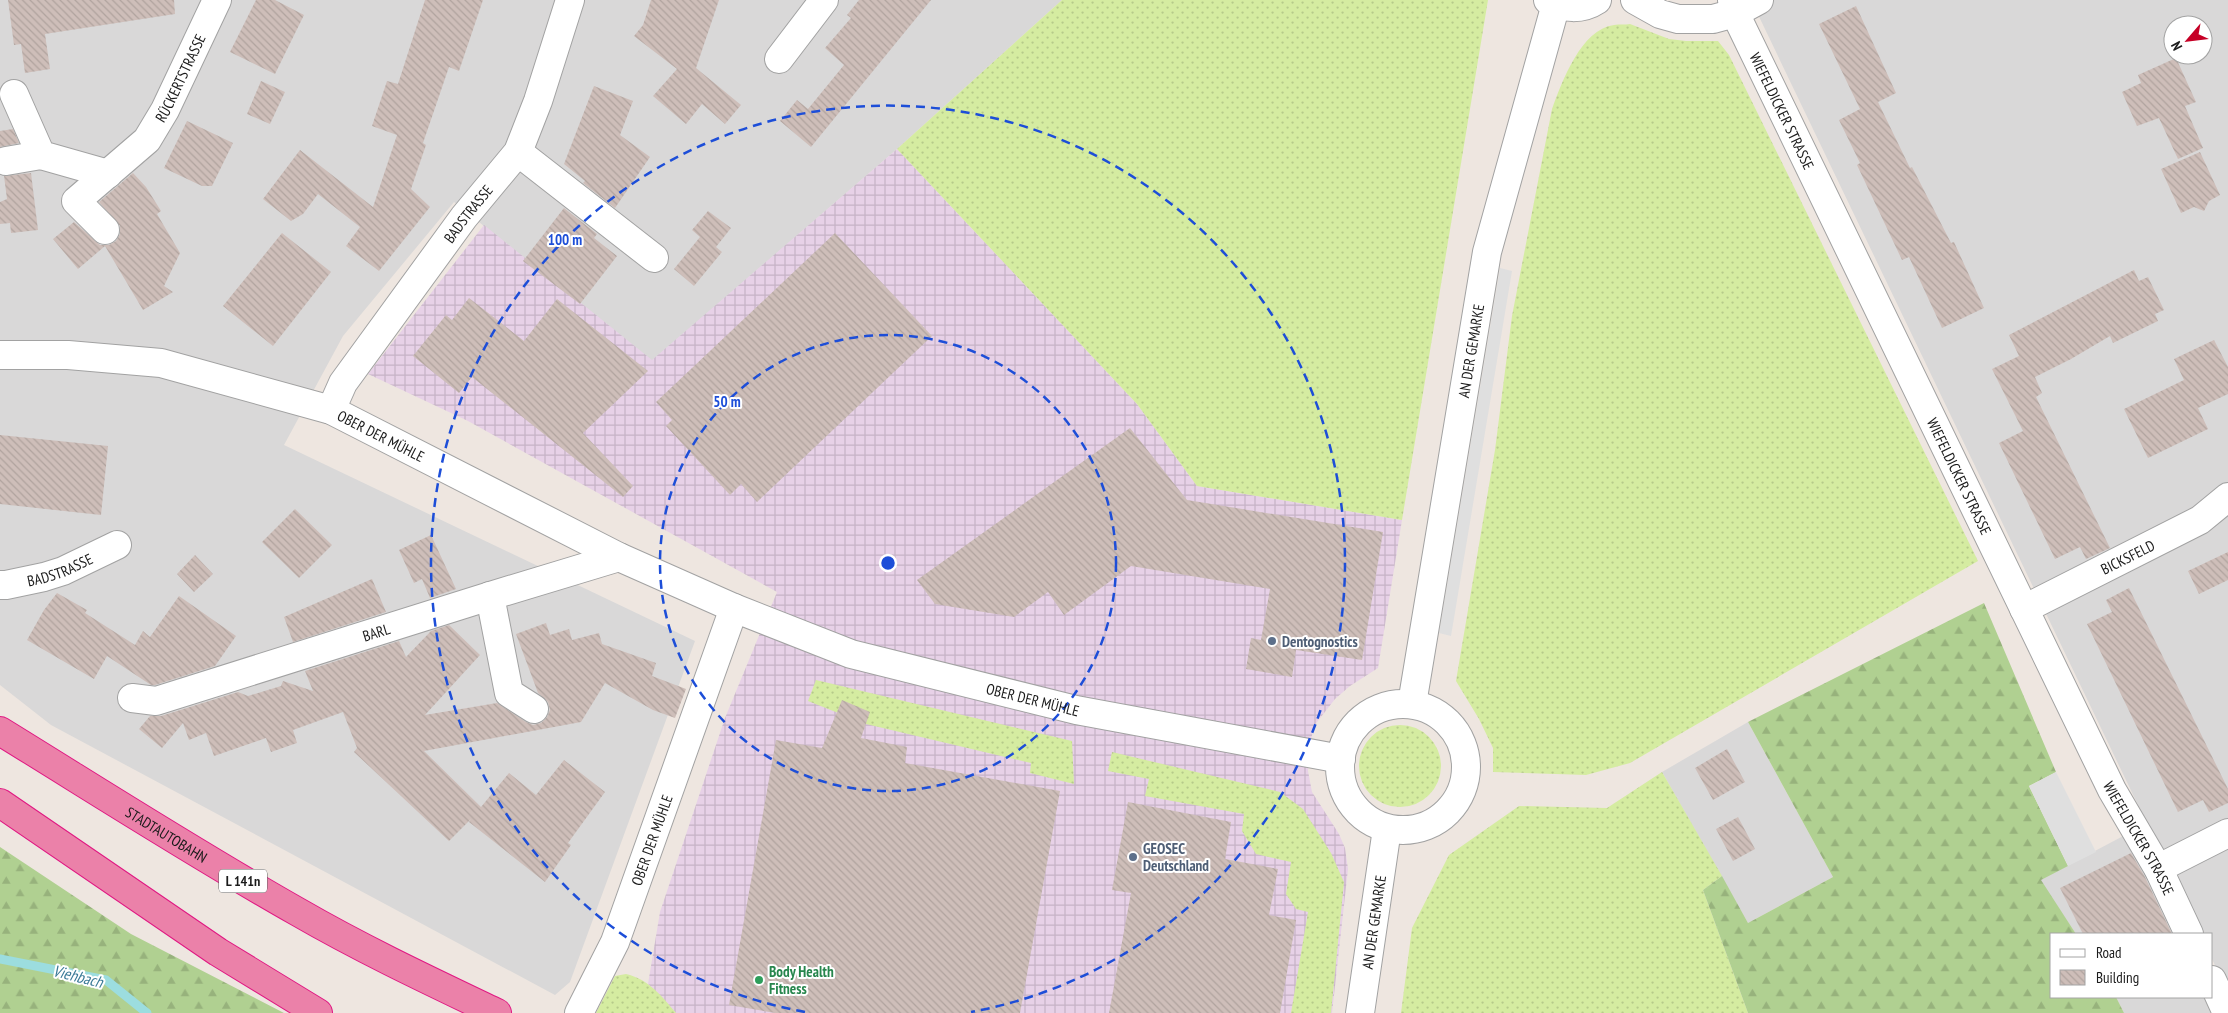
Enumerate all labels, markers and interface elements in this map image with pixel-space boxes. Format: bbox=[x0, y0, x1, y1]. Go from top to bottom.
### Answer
north arrow bbox=[2163, 15, 2213, 65]
street label: RÜCKERTSTRASSE bbox=[151, 31, 209, 125]
text: N bbox=[2167, 39, 2186, 54]
street label: WIEFELDICKER STRASSE bbox=[1746, 49, 1819, 172]
street label: BADSTRASSE bbox=[439, 181, 496, 246]
text: 100 m bbox=[548, 230, 582, 249]
street label: AN DER GEMARKE bbox=[1453, 303, 1488, 399]
text: 50 m bbox=[713, 392, 741, 411]
street label: OBER DER MÜHLE bbox=[335, 406, 428, 466]
street label: WIEFELDICKER STRASSE bbox=[1923, 414, 1996, 538]
street label: BICKSFELD bbox=[2097, 535, 2158, 578]
street label: BADSTRASSE bbox=[25, 549, 95, 590]
centre of rings bbox=[879, 554, 897, 572]
street label: BARL bbox=[360, 618, 393, 645]
place label: Dentognostics bbox=[1282, 632, 1358, 651]
marker: Dentognostics bbox=[1266, 635, 1278, 647]
street label: OBER DER MÜHLE bbox=[984, 679, 1081, 720]
street label: WIEFELDICKER STRASSE bbox=[2100, 778, 2179, 898]
street label: OBER DER MÜHLE bbox=[626, 792, 676, 888]
street label: STADTAUTOBAHN bbox=[122, 802, 211, 866]
place label: GEOSEC Deutschland bbox=[1143, 839, 1209, 875]
marker: GEOSEC Deutschland bbox=[1127, 851, 1139, 863]
road number: L 141n bbox=[219, 869, 267, 892]
street label: AN DER GEMARKE bbox=[1357, 874, 1390, 970]
legend bbox=[2050, 933, 2213, 998]
text: Road bbox=[2096, 943, 2122, 962]
water label: Viehbach bbox=[51, 960, 106, 992]
place label: Body Health Fitness bbox=[769, 962, 834, 998]
text: Building bbox=[2096, 968, 2139, 987]
marker: Body Health Fitness bbox=[753, 974, 765, 986]

